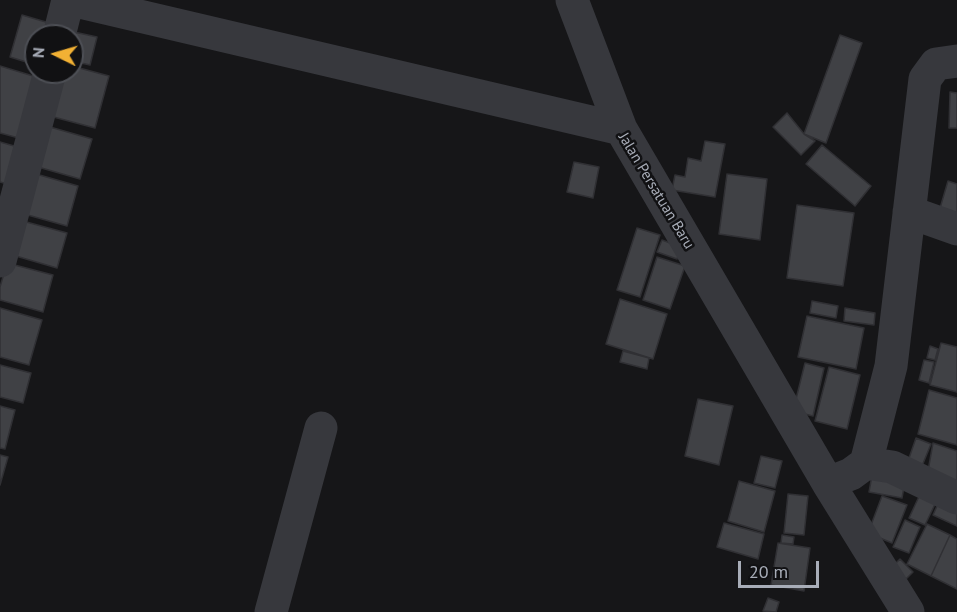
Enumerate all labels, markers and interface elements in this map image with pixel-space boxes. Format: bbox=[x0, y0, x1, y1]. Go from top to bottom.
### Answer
north arrow bbox=[24, 24, 84, 84]
text: N bbox=[28, 47, 48, 59]
street label: Jalan Persatuan Baru bbox=[614, 130, 698, 252]
scale bar bbox=[741, 549, 822, 587]
text: 20 m bbox=[749, 560, 788, 583]

